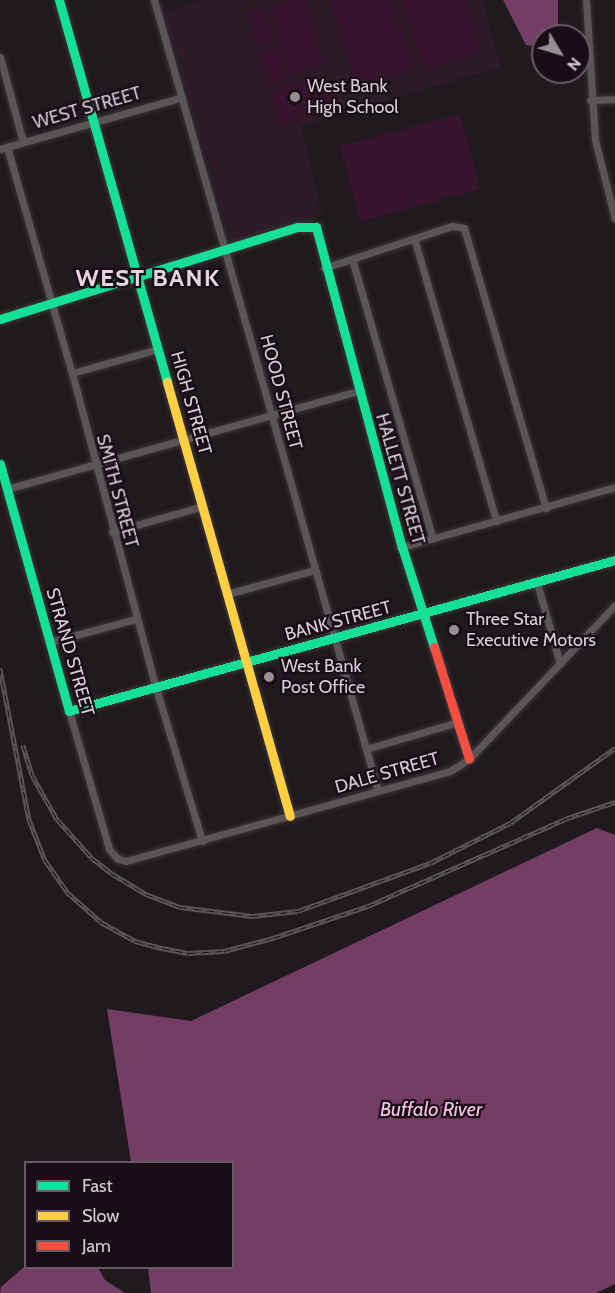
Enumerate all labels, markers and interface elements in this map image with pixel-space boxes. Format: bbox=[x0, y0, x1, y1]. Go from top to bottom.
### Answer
north arrow bbox=[531, 24, 591, 84]
text: N bbox=[563, 54, 585, 74]
place label: West Bank High School bbox=[307, 76, 399, 118]
street label: WEST STREET bbox=[30, 82, 144, 134]
marker: West Bank High School bbox=[288, 90, 302, 104]
district label: WEST BANK bbox=[76, 264, 220, 292]
street label: HOOD STREET bbox=[255, 332, 307, 452]
street label: HIGH STREET bbox=[166, 349, 216, 457]
street label: HALLETT STREET bbox=[371, 411, 429, 547]
street label: SMITH STREET bbox=[91, 432, 143, 550]
street label: STRAND STREET bbox=[41, 585, 99, 719]
street label: BANK STREET bbox=[282, 596, 394, 646]
place label: Three Star Executive Motors bbox=[466, 609, 596, 652]
marker: Three Star Executive Motors bbox=[447, 623, 461, 637]
place label: West Bank Post Office bbox=[281, 656, 365, 698]
marker: West Bank Post Office bbox=[262, 670, 276, 684]
street label: DALE STREET bbox=[332, 748, 442, 798]
water label: Buffalo River bbox=[380, 1097, 482, 1121]
legend bbox=[24, 1161, 234, 1269]
text: Fast bbox=[82, 1175, 113, 1197]
text: Slow bbox=[82, 1205, 119, 1227]
text: Jam bbox=[82, 1235, 111, 1257]

